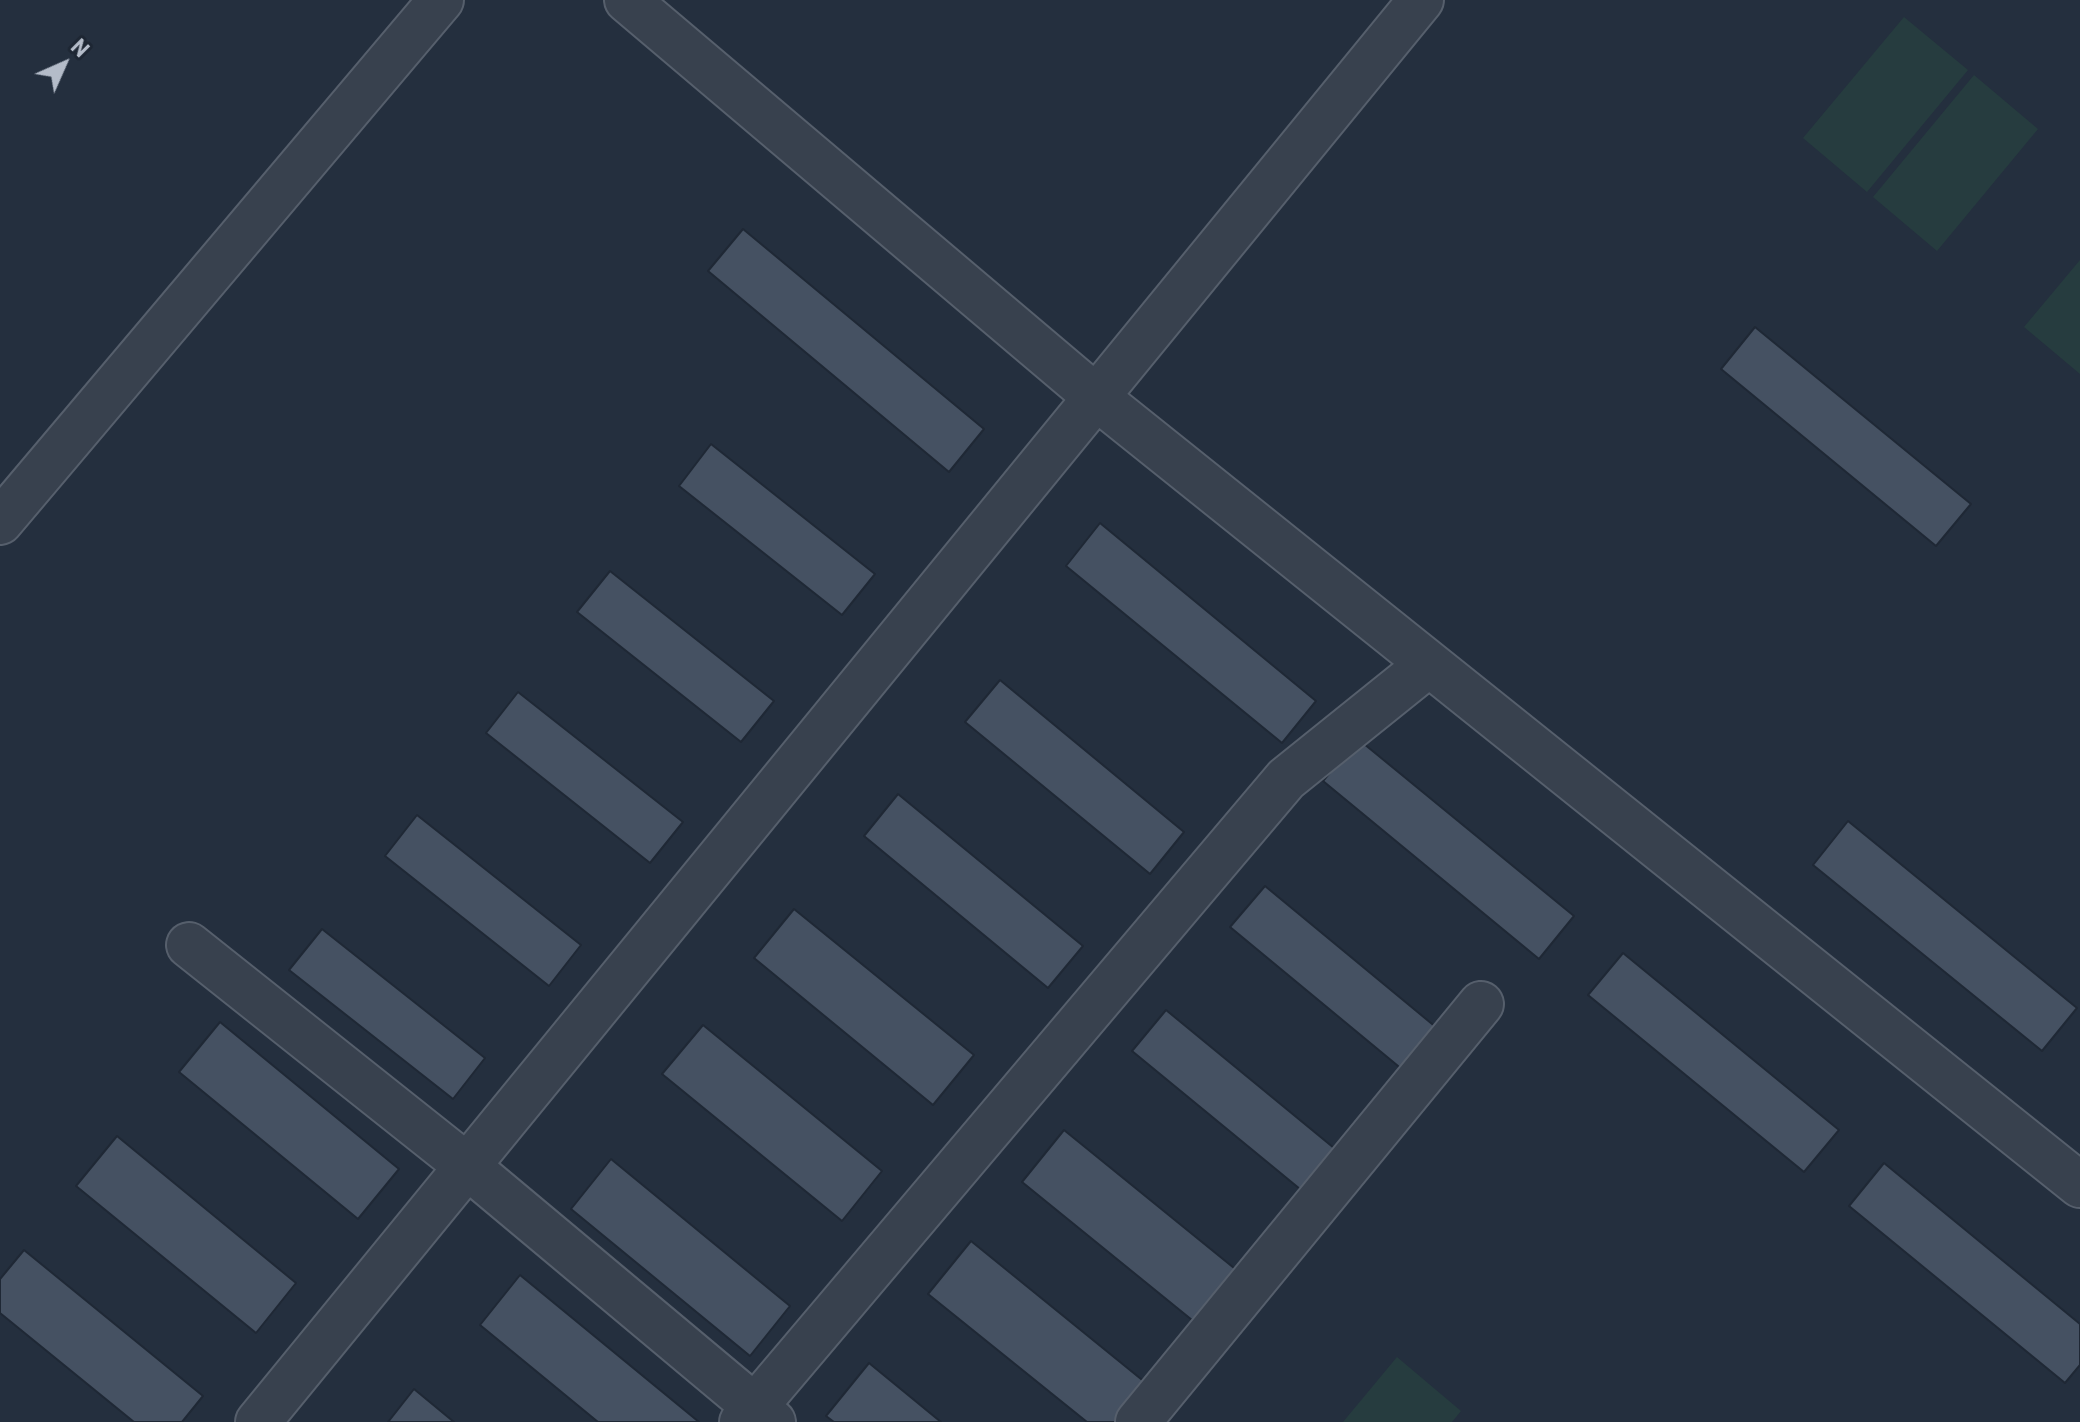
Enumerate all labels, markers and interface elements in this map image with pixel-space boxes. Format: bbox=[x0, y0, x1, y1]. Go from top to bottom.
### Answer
north arrow bbox=[24, 24, 104, 104]
text: N bbox=[67, 33, 95, 61]

